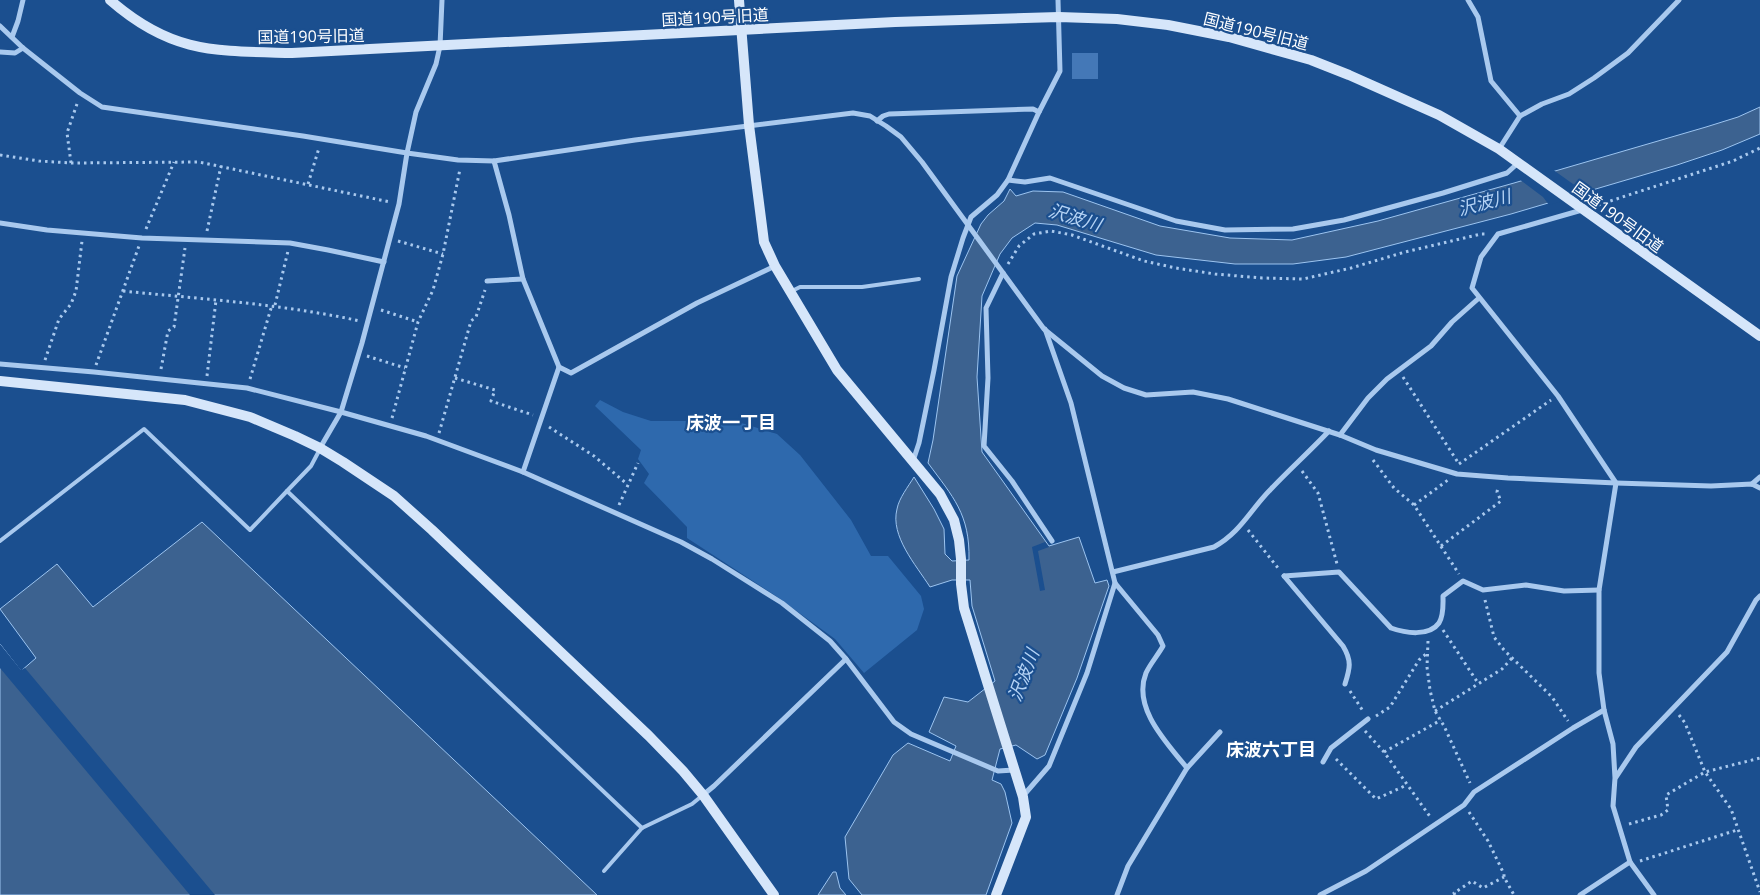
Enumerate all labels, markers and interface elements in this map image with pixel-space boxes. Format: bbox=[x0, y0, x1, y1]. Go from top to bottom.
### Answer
street label: 国道190号旧道 bbox=[661, 3, 769, 31]
street label: 国道190号旧道 bbox=[1201, 7, 1311, 55]
street label: 国道190号旧道 bbox=[257, 24, 365, 48]
street label: 国道190号旧道 bbox=[1568, 177, 1668, 257]
water label: 沢波川 bbox=[1455, 183, 1515, 221]
water label: 沢波川 bbox=[1046, 198, 1106, 237]
district label: 床波一丁目 bbox=[686, 410, 776, 434]
water label: 沢波川 bbox=[1002, 644, 1045, 705]
district label: 床波六丁目 bbox=[1226, 737, 1316, 761]

